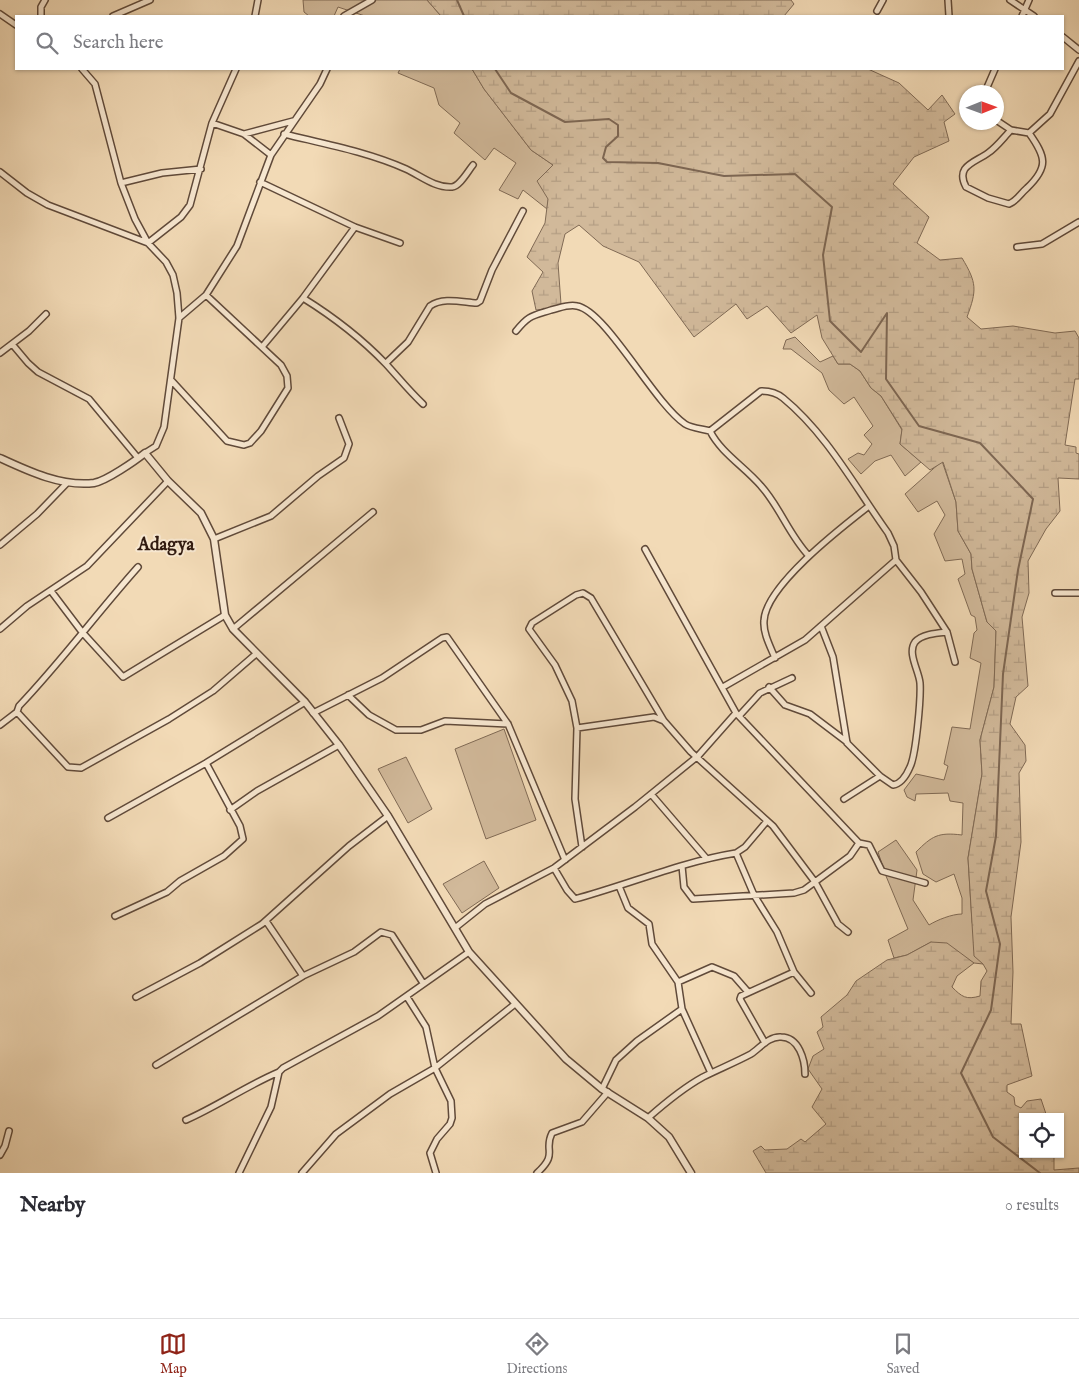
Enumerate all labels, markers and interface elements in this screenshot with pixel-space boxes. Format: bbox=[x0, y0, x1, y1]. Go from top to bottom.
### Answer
search box bbox=[15, 15, 1064, 70]
icon: search bbox=[33, 29, 61, 57]
text: Search here bbox=[73, 31, 164, 55]
north arrow bbox=[959, 85, 1004, 130]
district label: Adagya bbox=[137, 534, 195, 557]
map controls bbox=[1019, 1113, 1064, 1158]
button: locate bbox=[1019, 1113, 1064, 1158]
text: Nearby bbox=[20, 1192, 85, 1219]
text: 0 results bbox=[1005, 1196, 1059, 1216]
tab: Map bbox=[159, 1330, 187, 1378]
tab: Directions bbox=[506, 1330, 567, 1378]
tab: Saved bbox=[886, 1330, 919, 1378]

